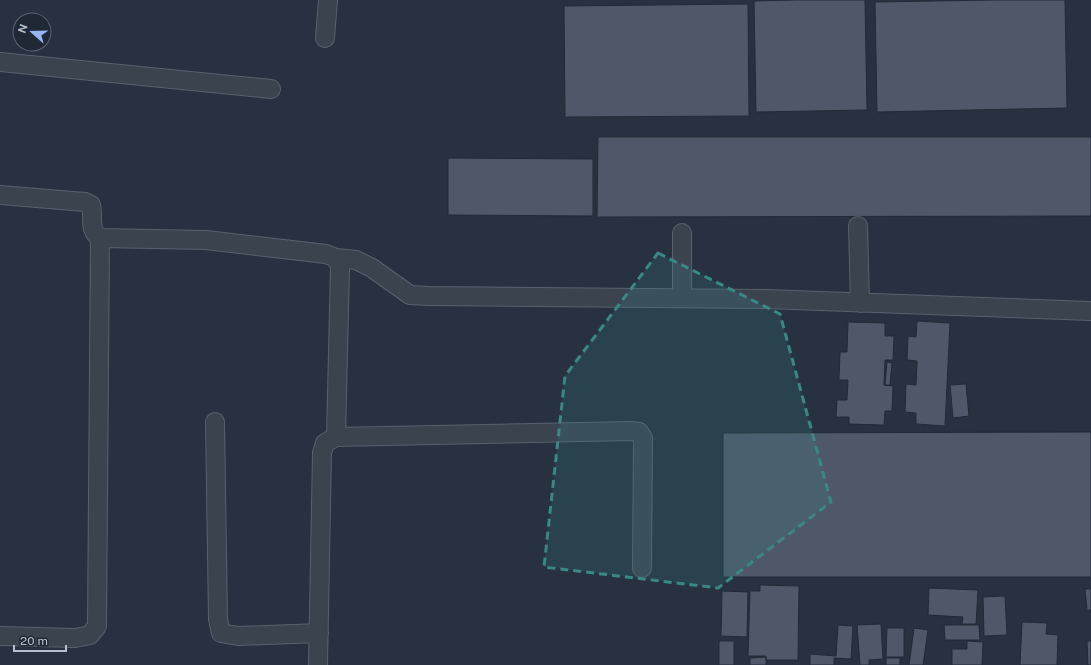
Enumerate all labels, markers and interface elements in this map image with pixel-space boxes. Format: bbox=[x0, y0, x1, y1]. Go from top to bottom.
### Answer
north arrow bbox=[12, 12, 52, 52]
text: N bbox=[15, 22, 30, 35]
scale bar bbox=[14, 627, 66, 653]
text: 20 m bbox=[20, 634, 48, 648]

